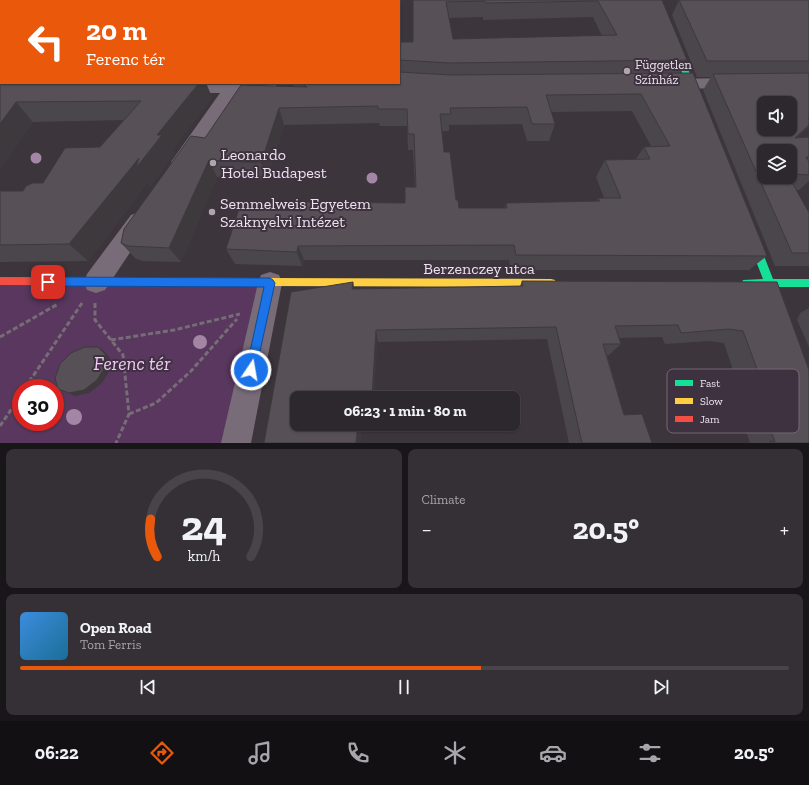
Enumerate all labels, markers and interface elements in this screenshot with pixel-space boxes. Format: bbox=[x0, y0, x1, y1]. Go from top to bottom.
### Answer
text: 20 m bbox=[86, 14, 147, 47]
icon: left bbox=[20, 16, 72, 68]
text: Ferenc tér bbox=[86, 48, 166, 70]
place label: Független Színház bbox=[635, 57, 692, 87]
marker: Független Színház bbox=[622, 66, 632, 76]
map controls bbox=[757, 96, 797, 184]
button: sound bbox=[757, 96, 797, 136]
button: layers bbox=[757, 144, 797, 184]
place label: Leonardo Hotel Budapest bbox=[221, 145, 327, 182]
marker: Leonardo Hotel Budapest bbox=[208, 158, 218, 168]
place label: Semmelweis Egyetem Szaknyelvi Intézet bbox=[220, 194, 371, 231]
marker: Semmelweis Egyetem Szaknyelvi Intézet bbox=[207, 207, 217, 217]
street label: Berzenczey utca bbox=[423, 259, 535, 278]
pin bbox=[31, 265, 65, 299]
icon: arrive bbox=[37, 271, 59, 293]
position arrow bbox=[230, 349, 272, 391]
park label: Ferenc tér bbox=[94, 352, 171, 375]
legend bbox=[667, 369, 799, 433]
text: Fast bbox=[700, 377, 721, 390]
speed limit sign: 30 bbox=[12, 379, 64, 431]
text: Slow bbox=[700, 395, 723, 408]
text: 06:23 · 1 min · 80 m bbox=[344, 402, 466, 420]
text: Jam bbox=[700, 413, 720, 426]
text: Climate bbox=[422, 492, 465, 507]
text: 24 bbox=[181, 500, 227, 550]
text: 20.5° bbox=[572, 511, 639, 547]
text: − bbox=[422, 516, 432, 543]
text: + bbox=[780, 516, 789, 543]
text: km/h bbox=[187, 547, 220, 564]
text: Open Road bbox=[80, 619, 152, 637]
text: Tom Ferris bbox=[80, 637, 141, 652]
icon: previous bbox=[137, 676, 159, 698]
icon: pause bbox=[393, 676, 415, 698]
icon: next bbox=[650, 676, 672, 698]
icon: directions bbox=[148, 739, 176, 767]
icon: music bbox=[246, 739, 274, 767]
icon: phone bbox=[344, 739, 372, 767]
icon: climate bbox=[441, 739, 469, 767]
icon: car bbox=[539, 739, 567, 767]
icon: filters bbox=[636, 739, 664, 767]
text: 06:22 bbox=[35, 742, 79, 764]
text: 20.5° bbox=[734, 742, 774, 764]

